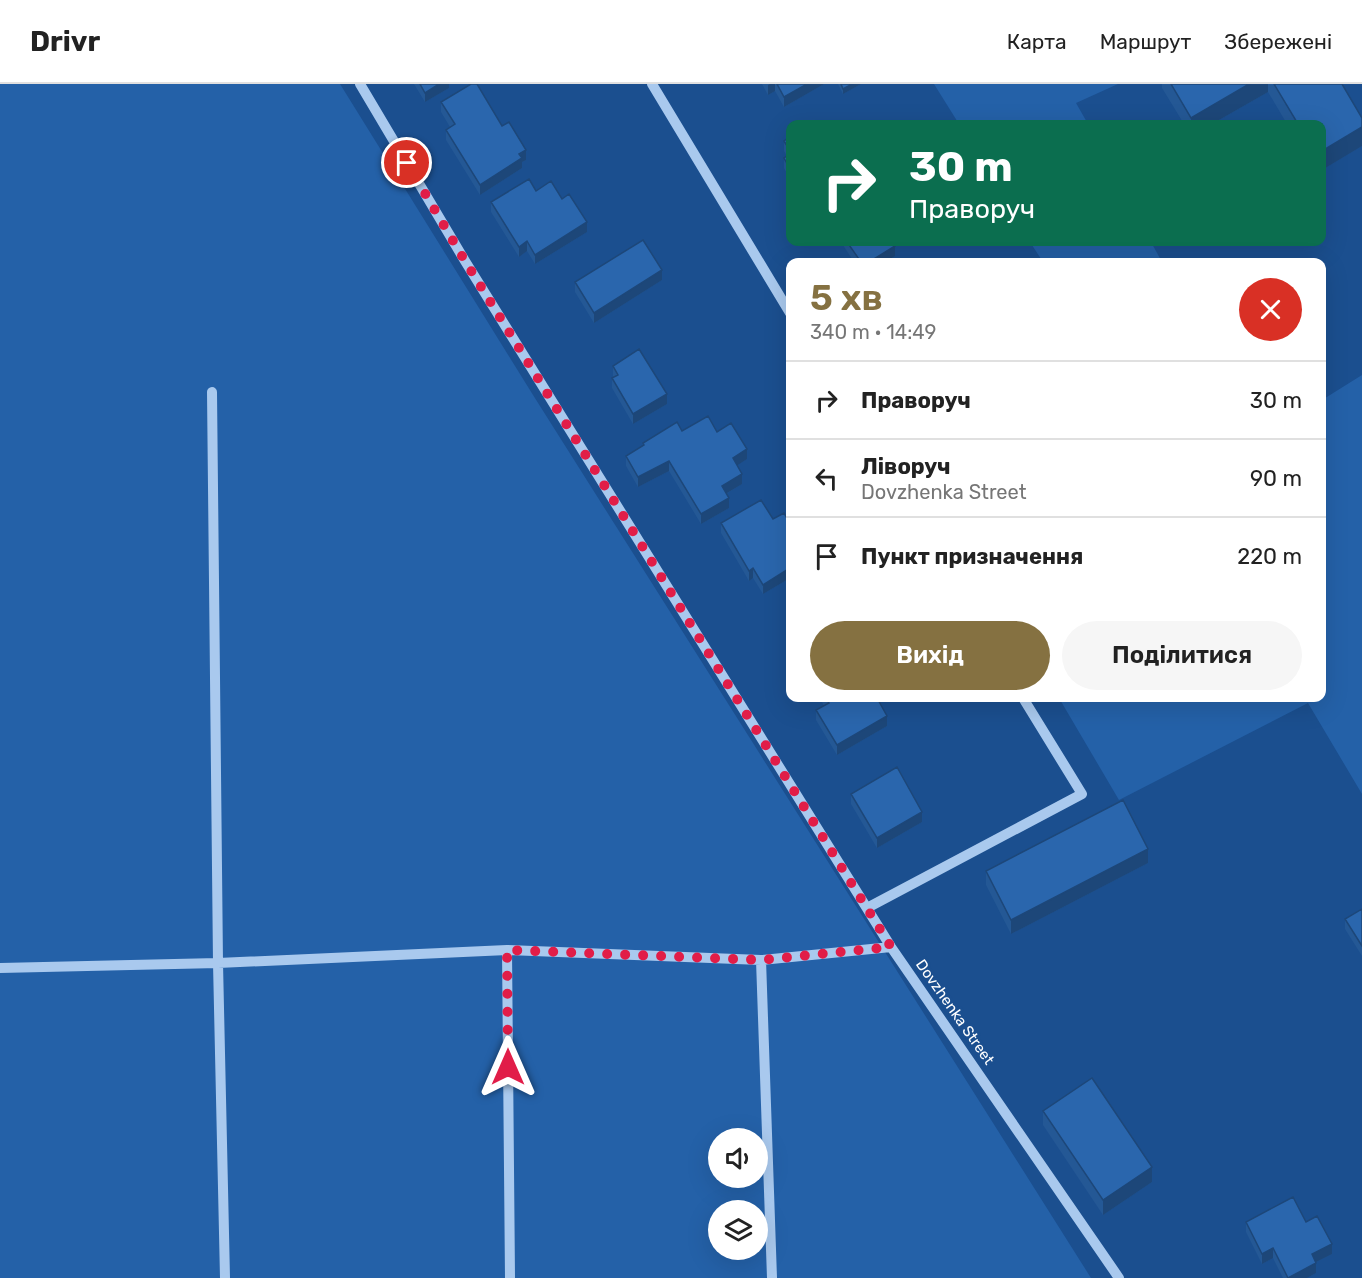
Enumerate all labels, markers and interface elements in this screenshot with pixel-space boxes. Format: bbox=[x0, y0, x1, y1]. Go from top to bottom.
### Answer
text: Drivr bbox=[30, 25, 100, 58]
text: Карта bbox=[1007, 29, 1067, 54]
text: Маршрут bbox=[1100, 29, 1191, 54]
text: Збережені bbox=[1224, 29, 1332, 54]
pin bbox=[381, 137, 432, 188]
text: 30 m bbox=[909, 142, 1013, 192]
icon: right bbox=[810, 144, 888, 222]
icon: arrive bbox=[390, 146, 423, 179]
text: Праворуч bbox=[909, 193, 1035, 225]
text: 5 хв bbox=[810, 276, 883, 319]
button: close bbox=[1239, 278, 1302, 341]
text: 340 m · 14:49 bbox=[810, 320, 936, 344]
icon: right bbox=[810, 384, 843, 417]
text: Праворуч bbox=[861, 387, 971, 414]
text: 30 m bbox=[1250, 387, 1302, 414]
text: Ліворуч bbox=[861, 453, 951, 480]
icon: left bbox=[810, 462, 843, 495]
text: 90 m bbox=[1250, 465, 1302, 492]
text: Dovzhenka Street bbox=[861, 480, 1027, 504]
icon: arrive bbox=[810, 540, 843, 573]
text: Пункт призначення bbox=[861, 543, 1083, 570]
text: 220 m bbox=[1237, 543, 1302, 570]
button: Вихід bbox=[810, 621, 1050, 690]
button: Поділитися bbox=[1062, 621, 1302, 690]
street label: Dovzhenka Street bbox=[912, 956, 998, 1068]
position arrow bbox=[476, 1035, 540, 1099]
map controls bbox=[708, 1128, 768, 1260]
button: sound bbox=[708, 1128, 768, 1188]
button: layers bbox=[708, 1200, 768, 1260]

